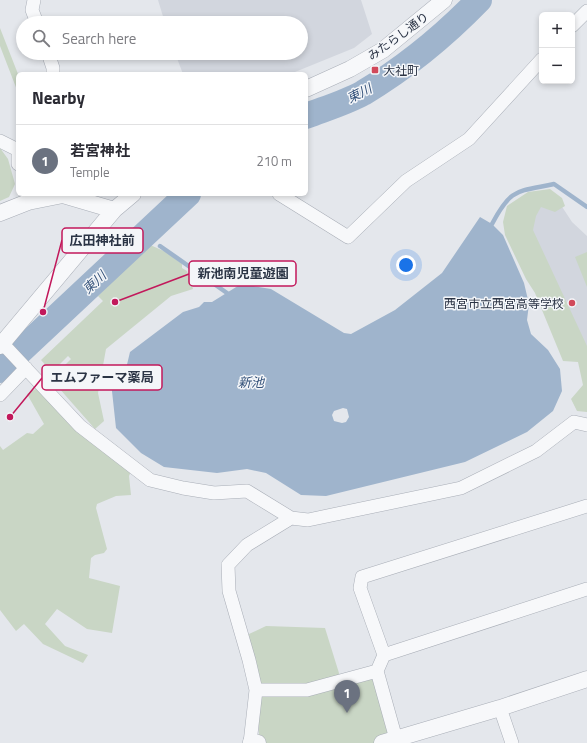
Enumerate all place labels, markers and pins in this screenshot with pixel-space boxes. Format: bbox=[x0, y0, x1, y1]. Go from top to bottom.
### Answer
place label: 大社町 bbox=[383, 61, 419, 80]
marker: 大社町 bbox=[370, 65, 380, 75]
callout: 広田神社前 bbox=[62, 228, 143, 253]
callout: 新池南児童遊園 bbox=[189, 261, 296, 286]
place label: 西宮市立西宮高等学校 bbox=[444, 294, 564, 313]
marker: 西宮市立西宮高等学校 bbox=[567, 298, 577, 308]
callout: エムファーマ薬局 bbox=[42, 365, 162, 390]
pin: 1 bbox=[334, 680, 360, 713]

